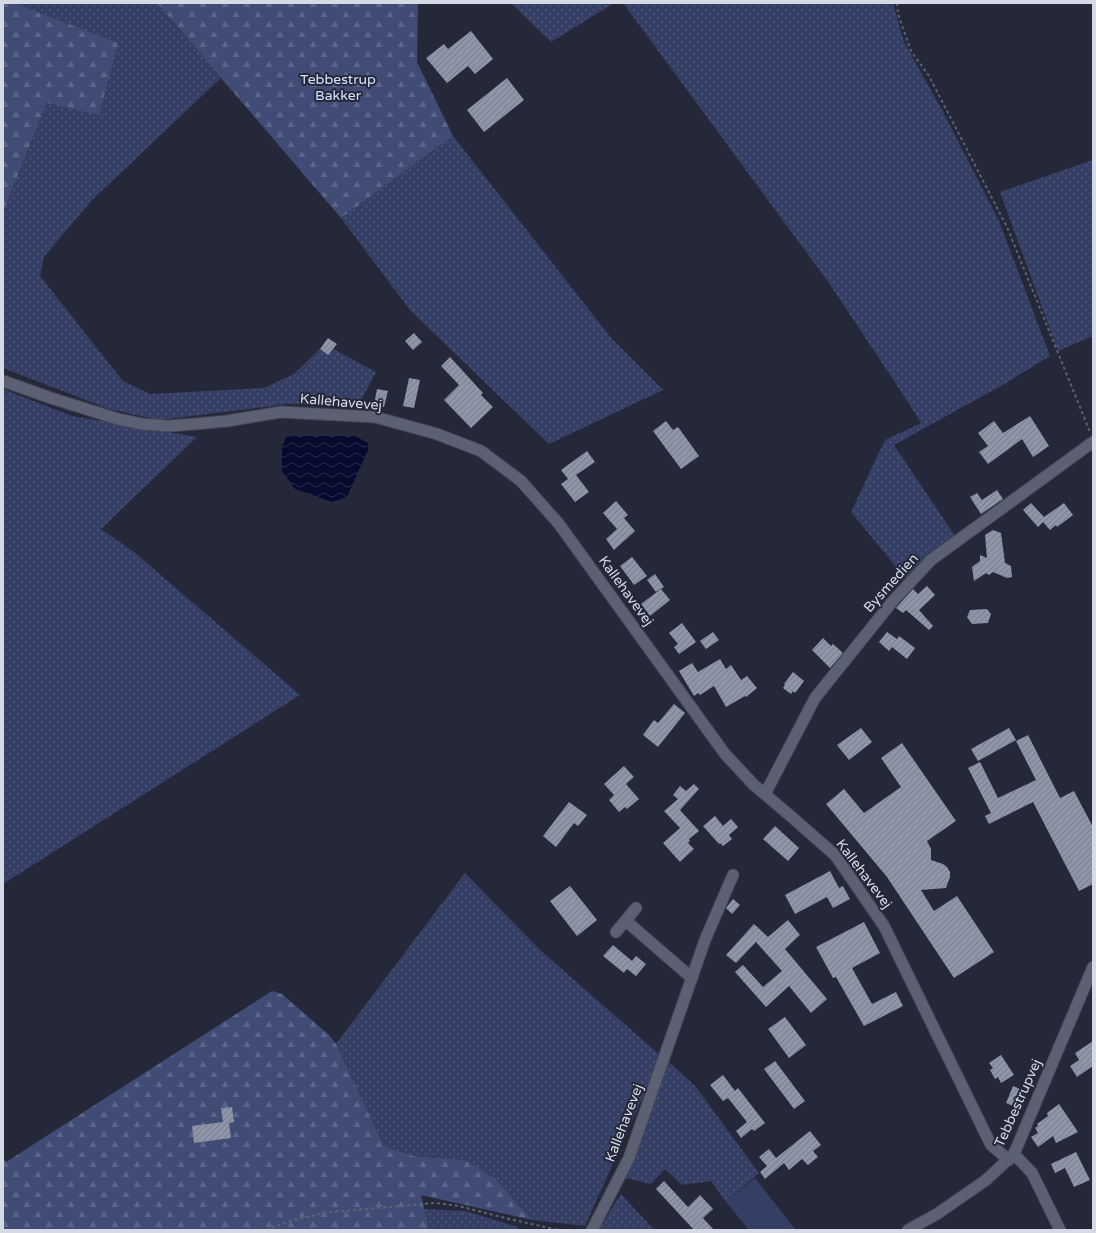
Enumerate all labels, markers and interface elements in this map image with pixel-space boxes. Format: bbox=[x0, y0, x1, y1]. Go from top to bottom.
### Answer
park label: Tebbestrup Bakker bbox=[300, 71, 376, 104]
street label: Kallehavevej bbox=[299, 390, 383, 414]
street label: Bysmedien bbox=[860, 550, 922, 616]
street label: Kallehavevej bbox=[595, 553, 657, 629]
street label: Kallehavevej bbox=[832, 836, 896, 912]
street label: Tebbestrupvej bbox=[991, 1056, 1045, 1150]
street label: Kallehavevej bbox=[601, 1081, 647, 1165]

